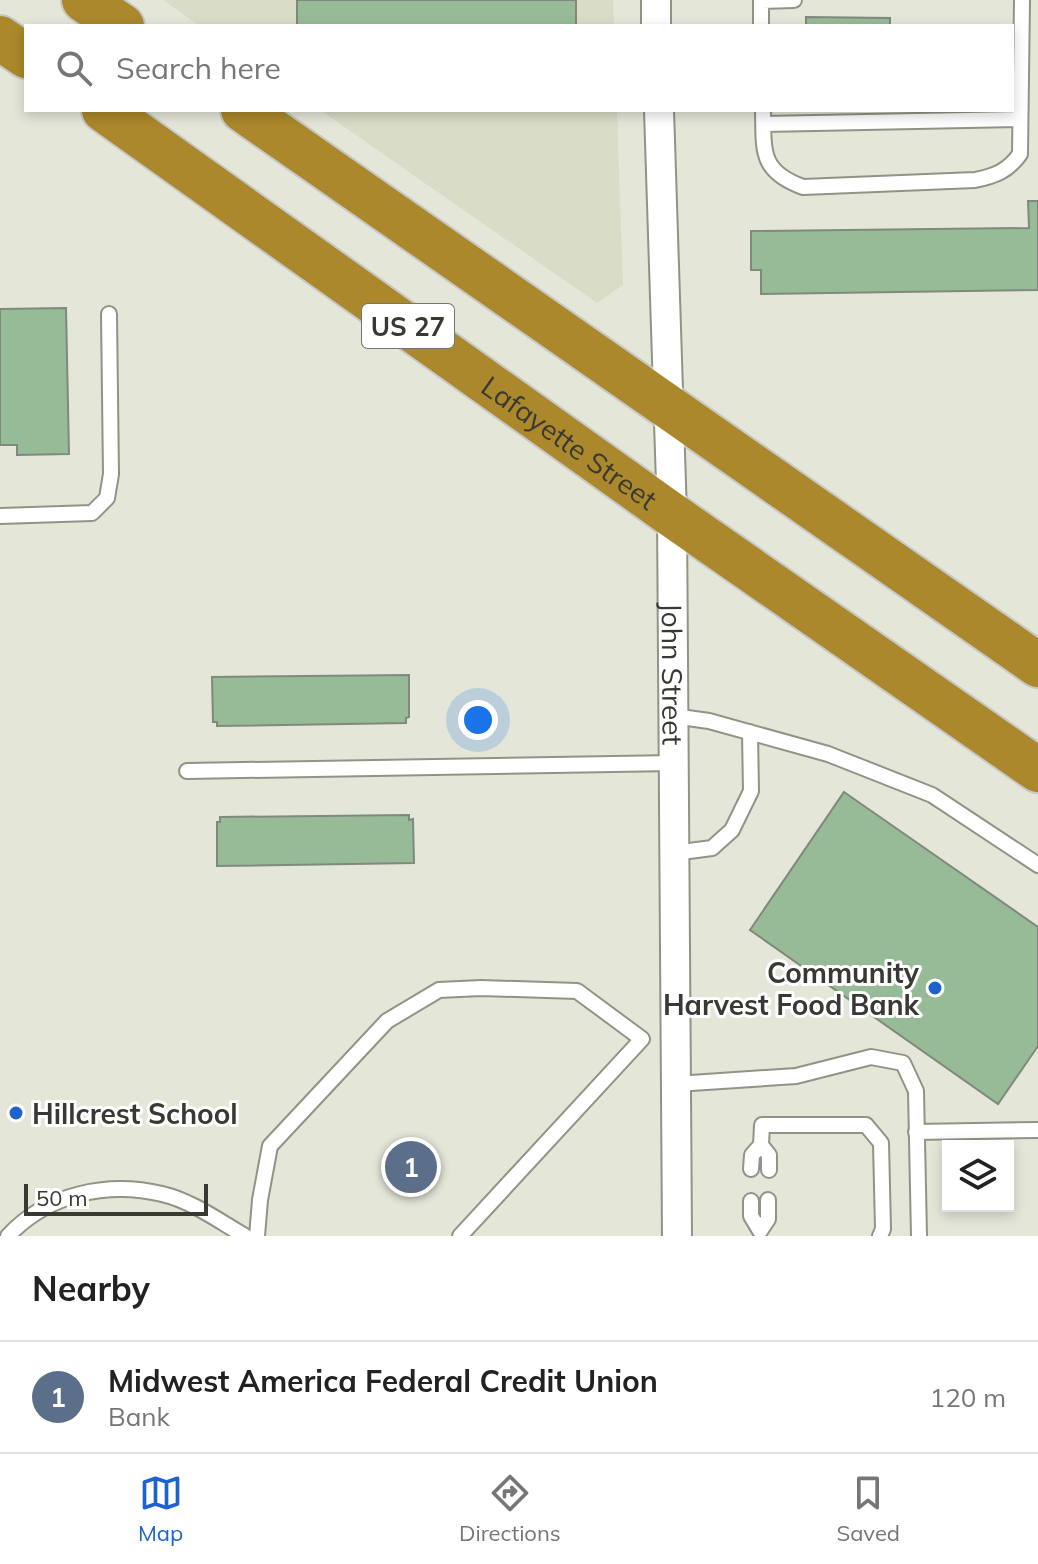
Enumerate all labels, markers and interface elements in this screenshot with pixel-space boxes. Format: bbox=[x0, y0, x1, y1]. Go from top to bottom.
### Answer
search box bbox=[24, 24, 1014, 112]
icon: search bbox=[52, 46, 96, 90]
text: Search here bbox=[116, 49, 281, 87]
road number: US 27 bbox=[362, 304, 454, 348]
street label: Lafayette Street bbox=[475, 368, 664, 517]
street label: John Street bbox=[655, 602, 691, 746]
your location bbox=[458, 700, 498, 740]
place label: Community Harvest Food Bank bbox=[663, 955, 920, 1022]
marker: Community Harvest Food Bank bbox=[926, 979, 944, 997]
place label: Hillcrest School bbox=[32, 1096, 238, 1131]
marker: Hillcrest School bbox=[7, 1104, 25, 1122]
pin: 1 bbox=[385, 1137, 437, 1197]
map controls bbox=[942, 1140, 1014, 1212]
button: layers bbox=[942, 1140, 1014, 1212]
scale bar bbox=[24, 1180, 208, 1216]
text: 50 m bbox=[36, 1184, 87, 1212]
text: Nearby bbox=[32, 1267, 150, 1310]
text: Midwest America Federal Credit Union bbox=[108, 1362, 658, 1400]
text: 1 bbox=[50, 1381, 66, 1414]
text: 120 m bbox=[930, 1381, 1006, 1414]
text: Bank bbox=[108, 1400, 170, 1433]
tab: Map bbox=[138, 1471, 183, 1547]
tab: Directions bbox=[459, 1471, 561, 1547]
tab: Saved bbox=[837, 1471, 900, 1547]

